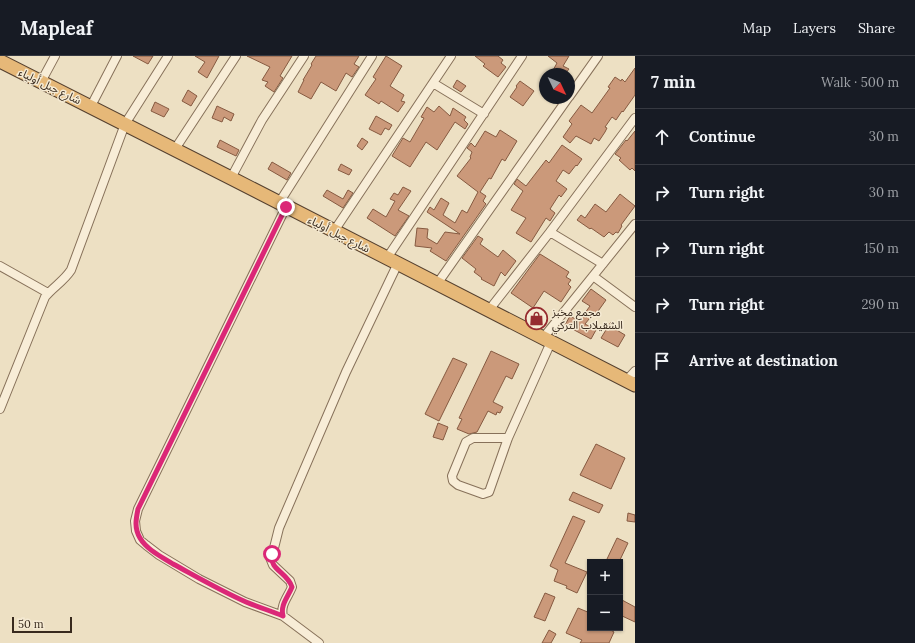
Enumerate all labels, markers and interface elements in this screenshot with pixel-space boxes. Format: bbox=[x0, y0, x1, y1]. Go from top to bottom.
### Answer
text: Mapleaf bbox=[20, 16, 93, 40]
text: Map bbox=[743, 19, 771, 37]
text: Layers bbox=[793, 19, 836, 37]
text: Share bbox=[858, 19, 895, 37]
street label: شارع جبل أولياء bbox=[16, 65, 84, 108]
north arrow bbox=[539, 68, 575, 104]
text: 7 min bbox=[651, 71, 696, 93]
text: Walk · 500 m bbox=[821, 74, 899, 91]
icon: ahead bbox=[651, 126, 673, 148]
text: Continue bbox=[689, 127, 755, 146]
text: 30 m bbox=[869, 128, 899, 145]
icon: right bbox=[651, 182, 673, 204]
text: Turn right bbox=[689, 183, 765, 202]
text: 30 m bbox=[869, 184, 899, 201]
route end bbox=[277, 198, 295, 216]
street label: شارع جبل أولياء bbox=[305, 212, 373, 257]
icon: right bbox=[651, 238, 673, 260]
text: Turn right bbox=[689, 239, 765, 258]
text: 150 m bbox=[864, 240, 899, 257]
icon: right bbox=[651, 294, 673, 316]
text: Turn right bbox=[689, 295, 765, 314]
text: 290 m bbox=[861, 296, 899, 313]
shop icon: مجمع مخبز الشقيلاب التركي bbox=[524, 305, 550, 331]
place label: مجمع مخبز الشقيلاب التركي bbox=[551, 305, 623, 335]
icon: arrive bbox=[651, 350, 673, 372]
text: Arrive at destination bbox=[689, 351, 838, 370]
route start bbox=[263, 545, 281, 563]
map controls bbox=[587, 559, 623, 631]
button: + bbox=[587, 559, 623, 595]
button: − bbox=[587, 595, 623, 631]
scale bar bbox=[12, 615, 72, 634]
text: 50 m bbox=[18, 617, 44, 631]

